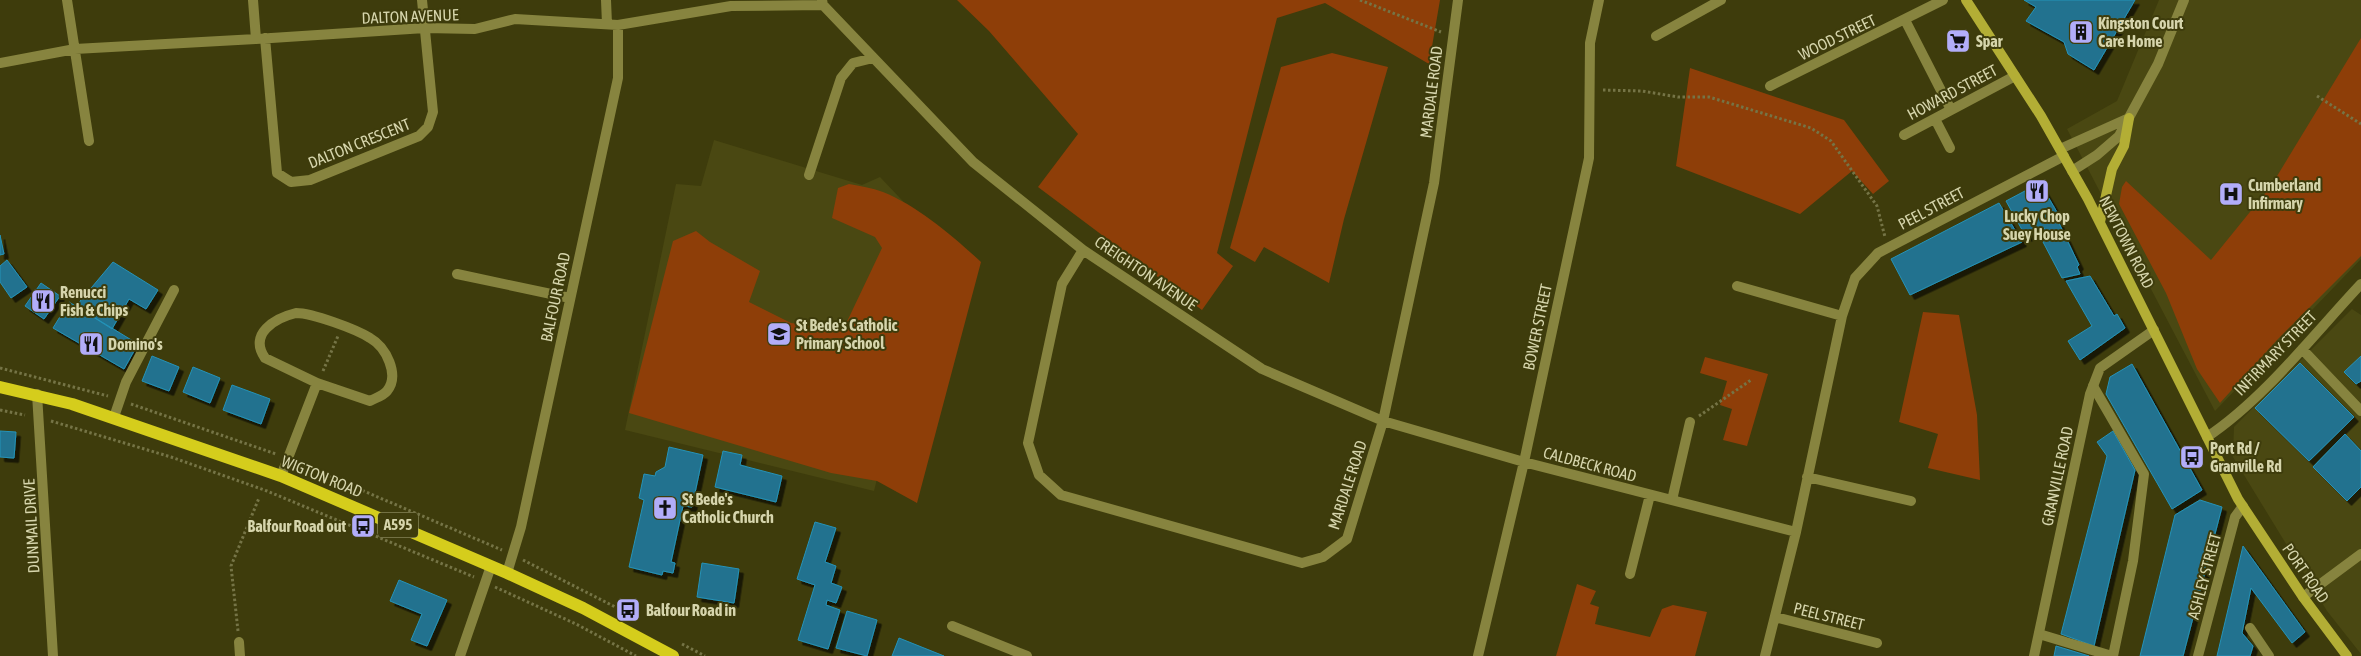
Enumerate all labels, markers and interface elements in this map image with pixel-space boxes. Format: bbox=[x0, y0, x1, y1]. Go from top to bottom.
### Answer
street label: DALTON AVENUE bbox=[361, 5, 459, 27]
street label: WOOD STREET bbox=[1795, 11, 1879, 63]
place label: Kingston Court Care Home bbox=[2098, 14, 2184, 50]
building icon: Kingston Court Care Home bbox=[2068, 19, 2094, 45]
supermarket icon: Spar bbox=[1945, 28, 1971, 54]
place label: Spar bbox=[1976, 32, 2003, 50]
street label: MARDALE ROAD bbox=[1416, 45, 1446, 139]
street label: HOWARD STREET bbox=[1904, 61, 2000, 123]
street label: DALTON CRESCENT bbox=[305, 114, 413, 172]
place label: Cumberland Infirmary bbox=[2248, 176, 2321, 212]
restaurant icon: Lucky Chop Suey House bbox=[2024, 178, 2050, 204]
hospital icon: Cumberland Infirmary bbox=[2218, 181, 2244, 207]
street label: PEEL STREET bbox=[1895, 183, 1967, 233]
street label: NEWTOWN ROAD bbox=[2096, 193, 2158, 291]
place label: Lucky Chop Suey House bbox=[2003, 207, 2071, 243]
street label: CREIGHTON AVENUE bbox=[1091, 232, 1201, 314]
street label: BALFOUR ROAD bbox=[537, 251, 573, 343]
street label: BOWER STREET bbox=[1519, 282, 1555, 372]
place label: Renucci Fish & Chips bbox=[60, 283, 128, 319]
restaurant icon: Renucci Fish & Chips bbox=[30, 288, 56, 314]
street label: INFIRMARY STREET bbox=[2230, 307, 2320, 399]
place label: St Bede's Catholic Primary School bbox=[796, 316, 898, 352]
school or university icon: St Bede's Catholic Primary School bbox=[766, 321, 792, 347]
restaurant icon: Domino's bbox=[78, 331, 104, 357]
place label: Domino's bbox=[108, 335, 163, 353]
street label: GRANVILLE ROAD bbox=[2038, 425, 2076, 527]
street label: MARDALE ROAD bbox=[1324, 438, 1370, 532]
place label: Port Rd / Granville Rd bbox=[2210, 439, 2282, 475]
street label: CALDBECK ROAD bbox=[1541, 443, 1639, 485]
bus stop icon: Port Rd / Granville Rd bbox=[2179, 444, 2205, 470]
street label: WIGTON ROAD bbox=[279, 452, 365, 500]
street label: DUNMAIL DRIVE bbox=[20, 478, 42, 574]
place label: St Bede's Catholic Church bbox=[682, 490, 774, 526]
church icon: St Bede's Catholic Church bbox=[652, 495, 678, 521]
road number: A595 bbox=[378, 512, 418, 538]
bus stop icon: Balfour Road out bbox=[350, 513, 376, 539]
place label: Balfour Road out bbox=[248, 517, 346, 535]
street label: ASHLEY STREET bbox=[2184, 531, 2224, 621]
street label: PORT ROAD bbox=[2279, 540, 2333, 606]
bus stop icon: Balfour Road in bbox=[615, 597, 641, 623]
street label: PEEL STREET bbox=[1792, 599, 1866, 633]
place label: Balfour Road in bbox=[646, 601, 736, 619]

